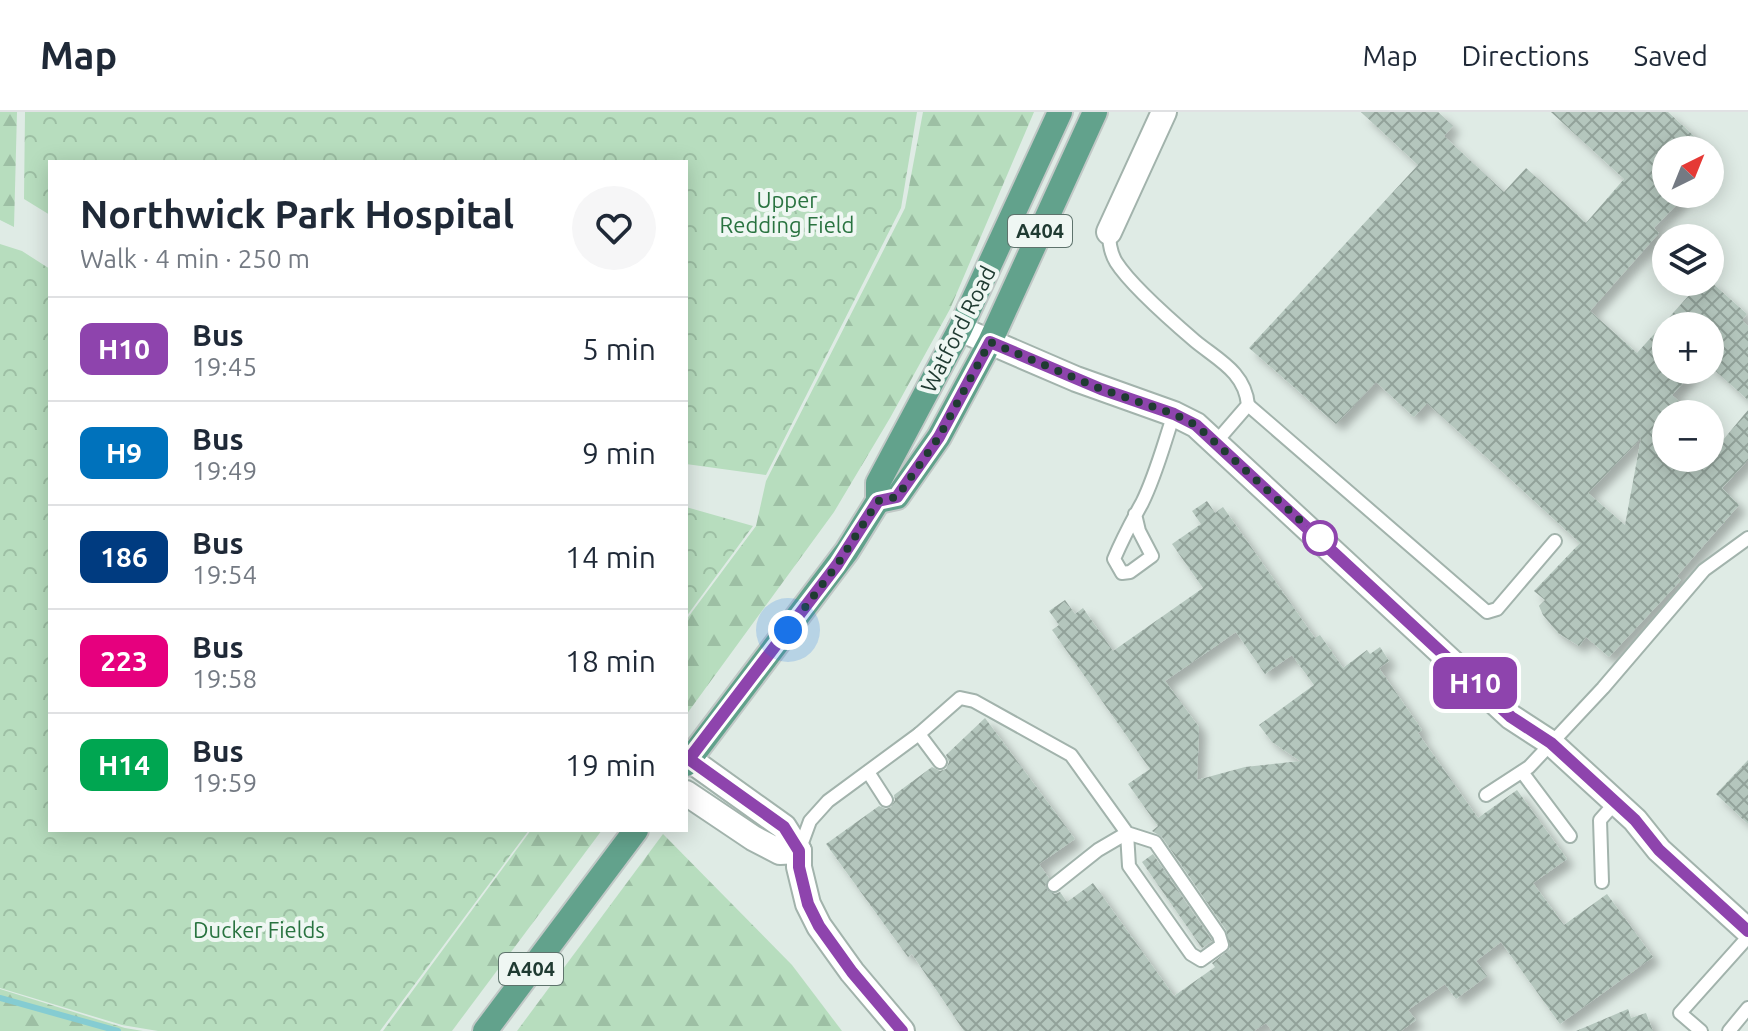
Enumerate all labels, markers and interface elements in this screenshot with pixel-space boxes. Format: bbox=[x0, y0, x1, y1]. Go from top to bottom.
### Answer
text: Map bbox=[40, 34, 117, 76]
text: Map bbox=[1362, 40, 1418, 71]
text: Directions bbox=[1462, 40, 1589, 71]
text: Saved bbox=[1633, 40, 1708, 71]
north arrow bbox=[1652, 136, 1724, 208]
map controls bbox=[1652, 136, 1724, 472]
button: heart bbox=[572, 186, 656, 270]
park label: Upper Redding Field bbox=[720, 187, 854, 237]
text: Northwick Park Hospital bbox=[80, 193, 514, 235]
road number: A404 bbox=[1008, 215, 1072, 247]
button: layers bbox=[1652, 224, 1724, 296]
text: Walk · 4 min · 250 m bbox=[80, 244, 310, 273]
street label: Watford Road bbox=[915, 262, 1000, 396]
button: + bbox=[1652, 312, 1724, 384]
text: Bus bbox=[192, 318, 244, 352]
text: 5 min bbox=[582, 332, 656, 366]
text: H10 bbox=[98, 333, 150, 364]
text: 19:45 bbox=[192, 352, 257, 381]
button: − bbox=[1652, 400, 1724, 472]
text: Bus bbox=[192, 422, 244, 456]
text: 9 min bbox=[582, 436, 656, 470]
text: H9 bbox=[106, 437, 142, 468]
text: 19:49 bbox=[192, 456, 257, 485]
unlabelled marker bbox=[1303, 521, 1337, 555]
text: Bus bbox=[192, 526, 244, 560]
text: 14 min bbox=[565, 540, 656, 574]
text: 186 bbox=[100, 541, 148, 572]
text: 19:54 bbox=[192, 560, 257, 589]
your location bbox=[768, 610, 808, 650]
text: Bus bbox=[192, 630, 244, 664]
text: 18 min bbox=[565, 644, 656, 678]
text: 223 bbox=[100, 645, 148, 676]
line badge: H10 bbox=[1429, 657, 1521, 709]
text: 19:58 bbox=[192, 664, 257, 693]
text: H10 bbox=[1449, 667, 1501, 698]
text: Bus bbox=[192, 734, 244, 768]
text: 19 min bbox=[565, 748, 656, 782]
text: H14 bbox=[98, 749, 150, 780]
text: 19:59 bbox=[192, 768, 257, 797]
park label: Ducker Fields bbox=[193, 917, 325, 942]
road number: A404 bbox=[499, 953, 563, 985]

